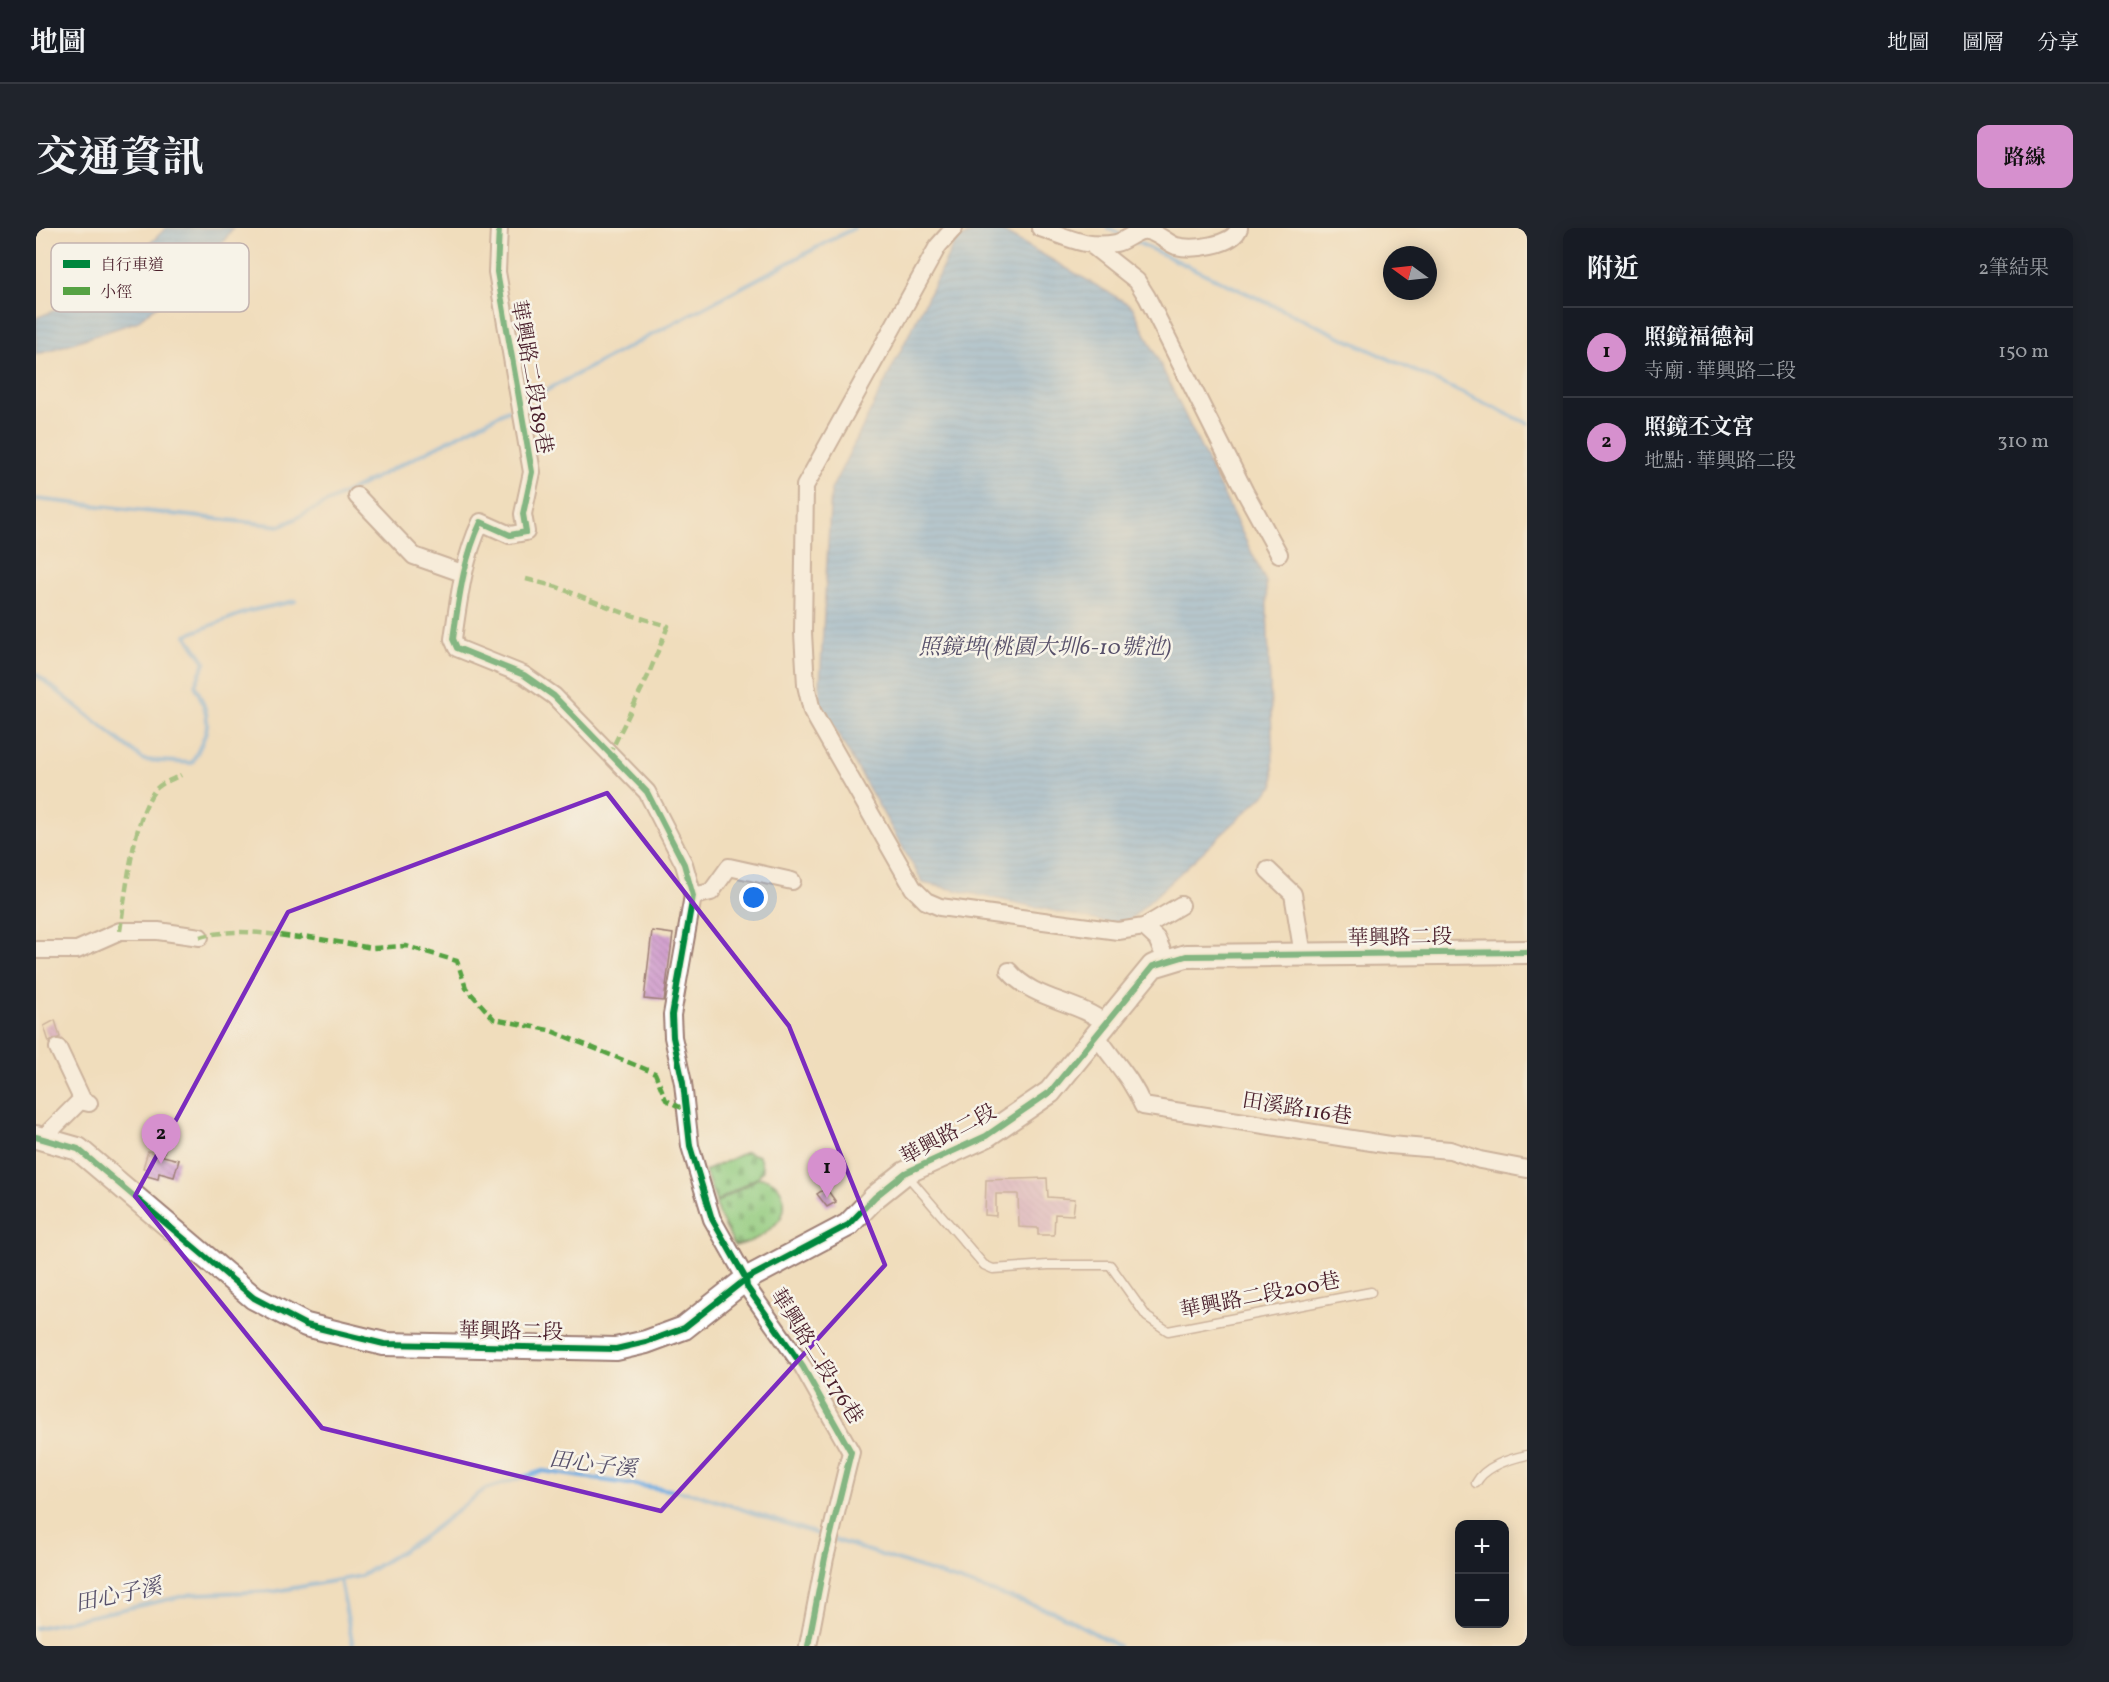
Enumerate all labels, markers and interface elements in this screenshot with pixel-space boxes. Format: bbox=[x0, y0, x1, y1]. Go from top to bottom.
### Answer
text: 地圖 bbox=[30, 24, 86, 63]
text: 地圖 bbox=[1887, 29, 1929, 58]
text: 圖層 bbox=[1962, 29, 2004, 58]
text: 分享 bbox=[2037, 29, 2079, 58]
button: 路線 bbox=[1977, 125, 2073, 188]
text: 交通資訊 bbox=[36, 131, 204, 190]
legend bbox=[51, 243, 249, 312]
north arrow bbox=[1383, 246, 1437, 300]
text: 附近 bbox=[1587, 252, 1639, 288]
text: 自行車道 bbox=[100, 255, 164, 277]
text: 2筆結果 bbox=[1978, 255, 2049, 283]
text: 小徑 bbox=[100, 282, 132, 304]
street label: 華興路二段189巷 bbox=[503, 298, 558, 456]
text: 照鏡福德祠 bbox=[1644, 323, 1754, 354]
text: 1 bbox=[1602, 338, 1611, 366]
text: 150 m bbox=[1998, 338, 2049, 366]
text: 寺廟 · 華興路二段 bbox=[1644, 358, 1796, 386]
text: 照鏡丕文宮 bbox=[1644, 413, 1754, 444]
text: 2 bbox=[1601, 428, 1612, 456]
text: 310 m bbox=[1997, 428, 2049, 456]
text: 地點 · 華興路二段 bbox=[1644, 448, 1796, 476]
water label: 照鏡埤(桃園大圳6-10號池) bbox=[919, 633, 1171, 664]
your location bbox=[739, 883, 768, 912]
street label: 華興路二段 bbox=[1347, 923, 1453, 954]
street label: 田溪路116巷 bbox=[1240, 1086, 1354, 1132]
street label: 華興路二段 bbox=[896, 1098, 1002, 1173]
pin: 2 bbox=[142, 1114, 180, 1164]
pin: 1 bbox=[808, 1148, 846, 1198]
street label: 華興路二段200巷 bbox=[1178, 1267, 1343, 1326]
street label: 華興路二段176巷 bbox=[762, 1283, 869, 1430]
street label: 華興路二段 bbox=[458, 1317, 564, 1348]
water label: 田心子溪 bbox=[547, 1445, 640, 1486]
map controls bbox=[1455, 1520, 1509, 1628]
button: + bbox=[1455, 1520, 1509, 1574]
water label: 田心子溪 bbox=[72, 1572, 167, 1621]
button: − bbox=[1455, 1574, 1509, 1628]

